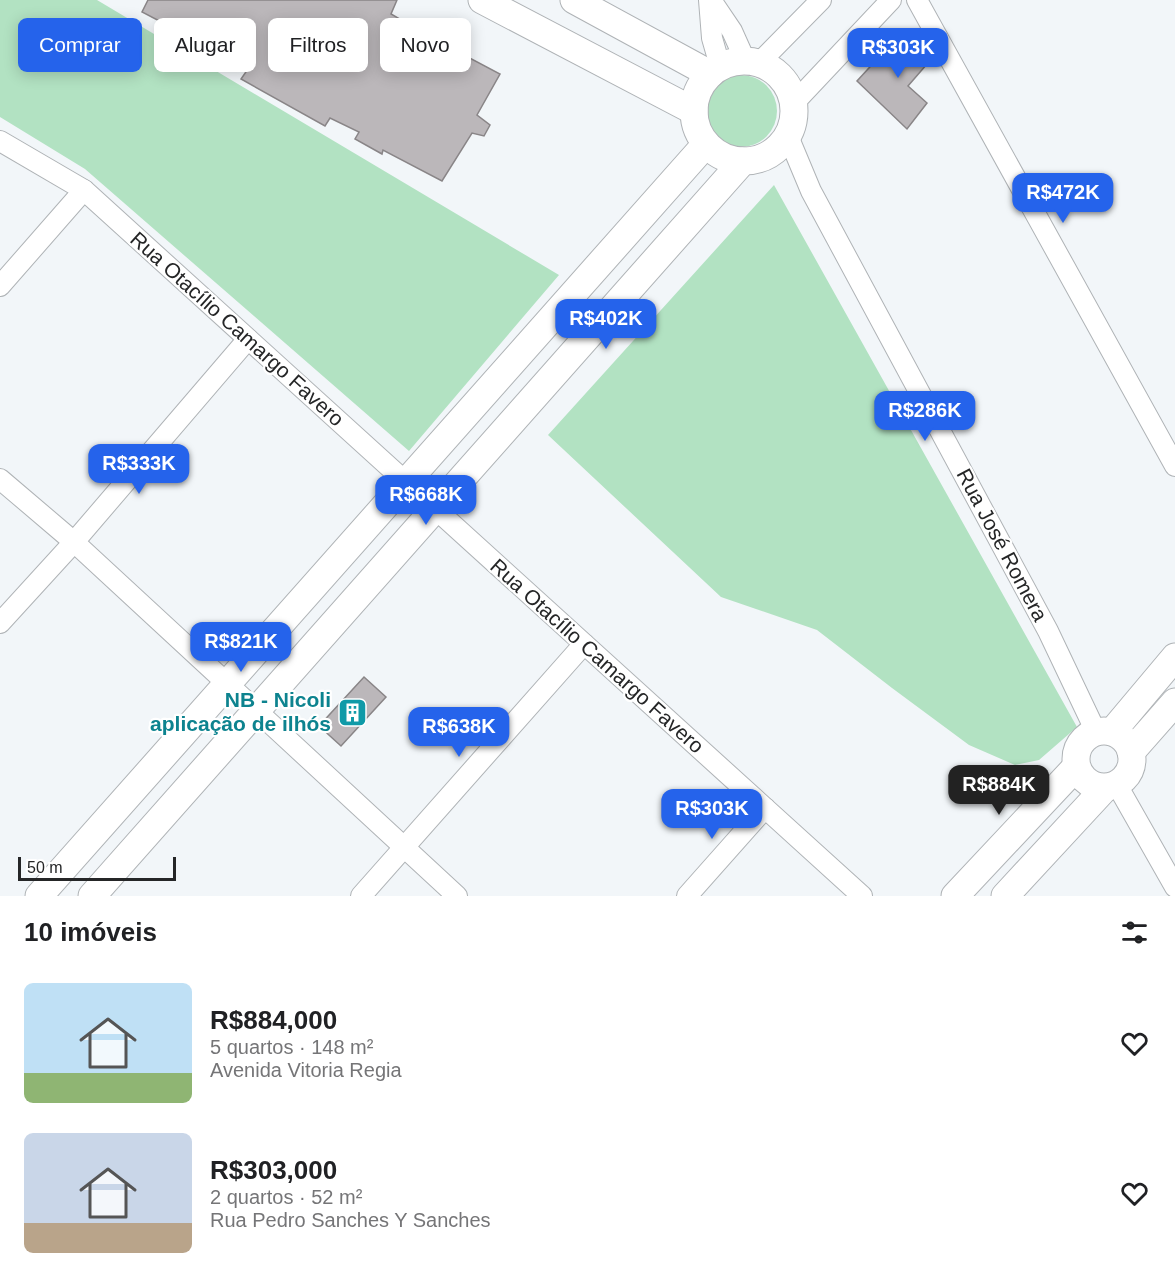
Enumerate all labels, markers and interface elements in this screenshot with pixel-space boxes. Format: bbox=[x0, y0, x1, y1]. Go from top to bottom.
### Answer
chip: Comprar bbox=[18, 18, 142, 72]
chip: Alugar bbox=[154, 18, 256, 72]
chip: Filtros bbox=[268, 18, 368, 72]
chip: Novo bbox=[380, 18, 471, 72]
pin: R$303K bbox=[849, 28, 947, 79]
text: R$303K bbox=[861, 36, 935, 58]
pin: R$472K bbox=[1014, 173, 1112, 224]
text: R$472K bbox=[1026, 181, 1100, 203]
street label: Rua Otacílio Camargo Favero bbox=[126, 227, 349, 431]
pin: R$402K bbox=[557, 299, 655, 350]
text: R$402K bbox=[569, 307, 643, 329]
pin: R$286K bbox=[876, 391, 974, 442]
text: R$286K bbox=[888, 399, 962, 421]
pin: R$333K bbox=[90, 444, 188, 495]
text: R$333K bbox=[102, 452, 176, 474]
street label: Rua José Romera bbox=[953, 465, 1052, 625]
pin: R$668K bbox=[377, 475, 475, 526]
text: R$668K bbox=[389, 483, 463, 505]
street label: Rua Otacílio Camargo Favero bbox=[486, 554, 709, 758]
pin: R$821K bbox=[192, 622, 290, 673]
text: R$821K bbox=[204, 630, 278, 652]
place label: NB - Nicoli aplicação de ilhós bbox=[150, 688, 331, 735]
building icon: NB - Nicoli aplicação de ilhós bbox=[336, 696, 368, 728]
pin: R$638K bbox=[410, 707, 508, 758]
text: R$638K bbox=[422, 715, 496, 737]
pin: R$884K bbox=[950, 765, 1048, 816]
text: R$884K bbox=[962, 773, 1036, 795]
pin: R$303K bbox=[663, 789, 761, 840]
text: R$303K bbox=[675, 797, 749, 819]
scale bar bbox=[18, 854, 176, 882]
text: 50 m bbox=[27, 859, 63, 876]
icon: filters bbox=[1118, 916, 1151, 949]
text: 10 imóveis bbox=[24, 917, 157, 947]
text: R$884,000 bbox=[210, 1005, 337, 1035]
icon: home bbox=[72, 1007, 144, 1079]
icon: heart bbox=[1118, 1027, 1151, 1060]
text: 5 quartos · 148 m² bbox=[210, 1036, 373, 1058]
text: Avenida Vitoria Regia bbox=[210, 1059, 402, 1081]
text: R$303,000 bbox=[210, 1155, 337, 1185]
icon: home bbox=[72, 1157, 144, 1229]
icon: heart bbox=[1118, 1177, 1151, 1210]
text: 2 quartos · 52 m² bbox=[210, 1186, 362, 1208]
text: Rua Pedro Sanches Y Sanches bbox=[210, 1209, 491, 1231]

